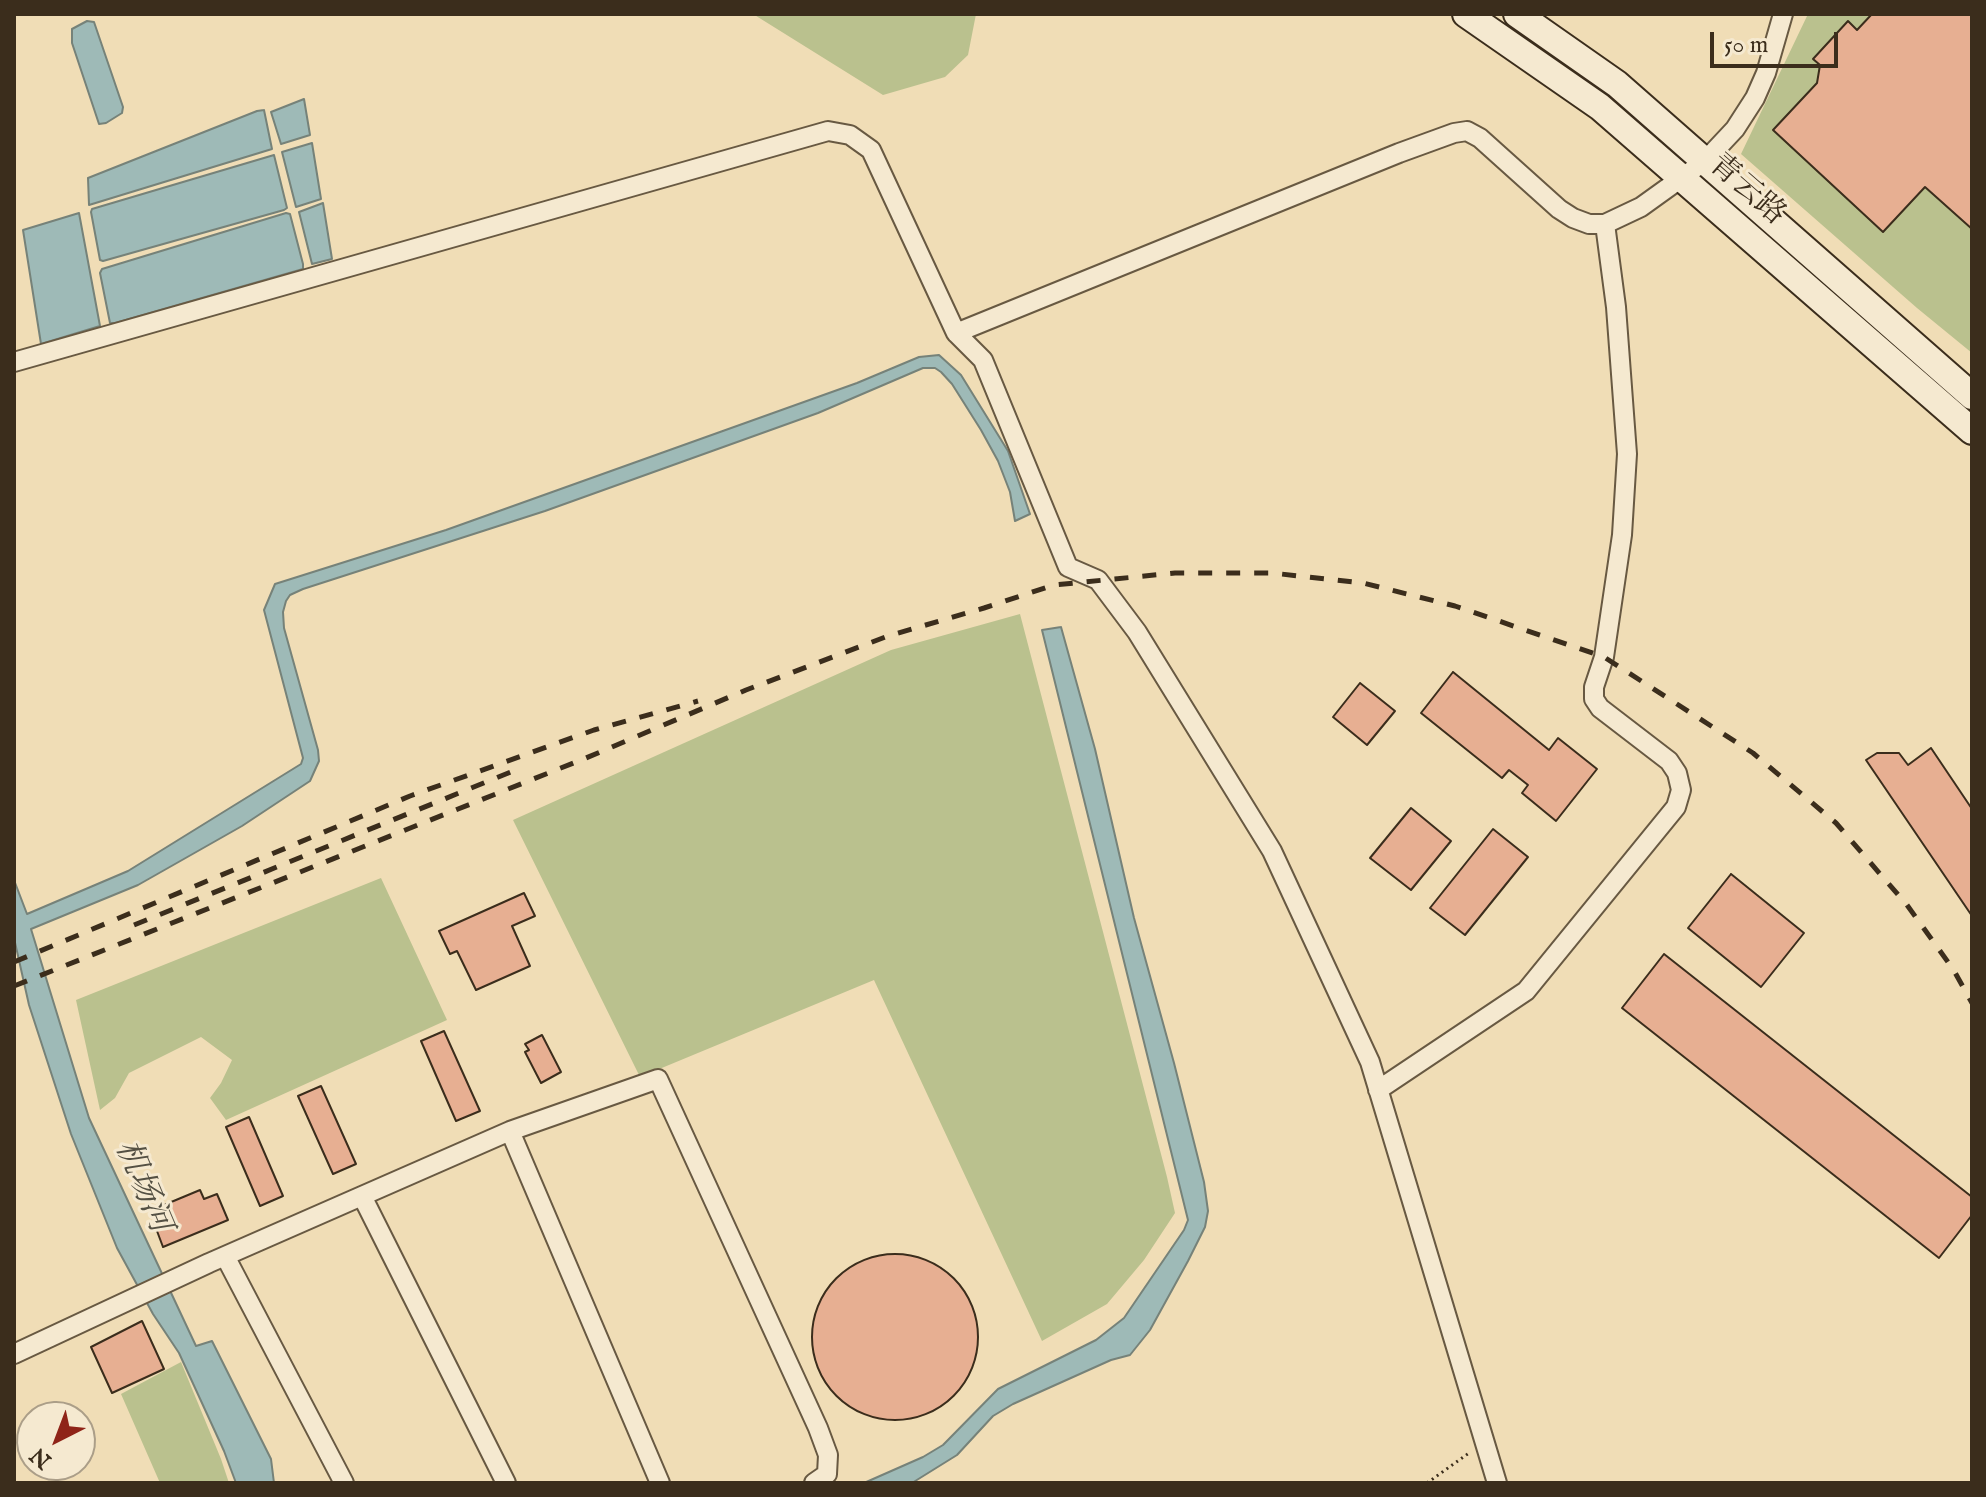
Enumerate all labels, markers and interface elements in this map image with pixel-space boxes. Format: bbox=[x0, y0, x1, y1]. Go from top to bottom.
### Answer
scale bar bbox=[1714, 16, 1842, 66]
text: 50 m bbox=[1724, 30, 1768, 61]
street label: 青云路 bbox=[1700, 148, 1792, 234]
water label: 机场河 bbox=[105, 1135, 177, 1239]
north arrow bbox=[16, 1401, 96, 1481]
text: N bbox=[25, 1441, 58, 1474]

